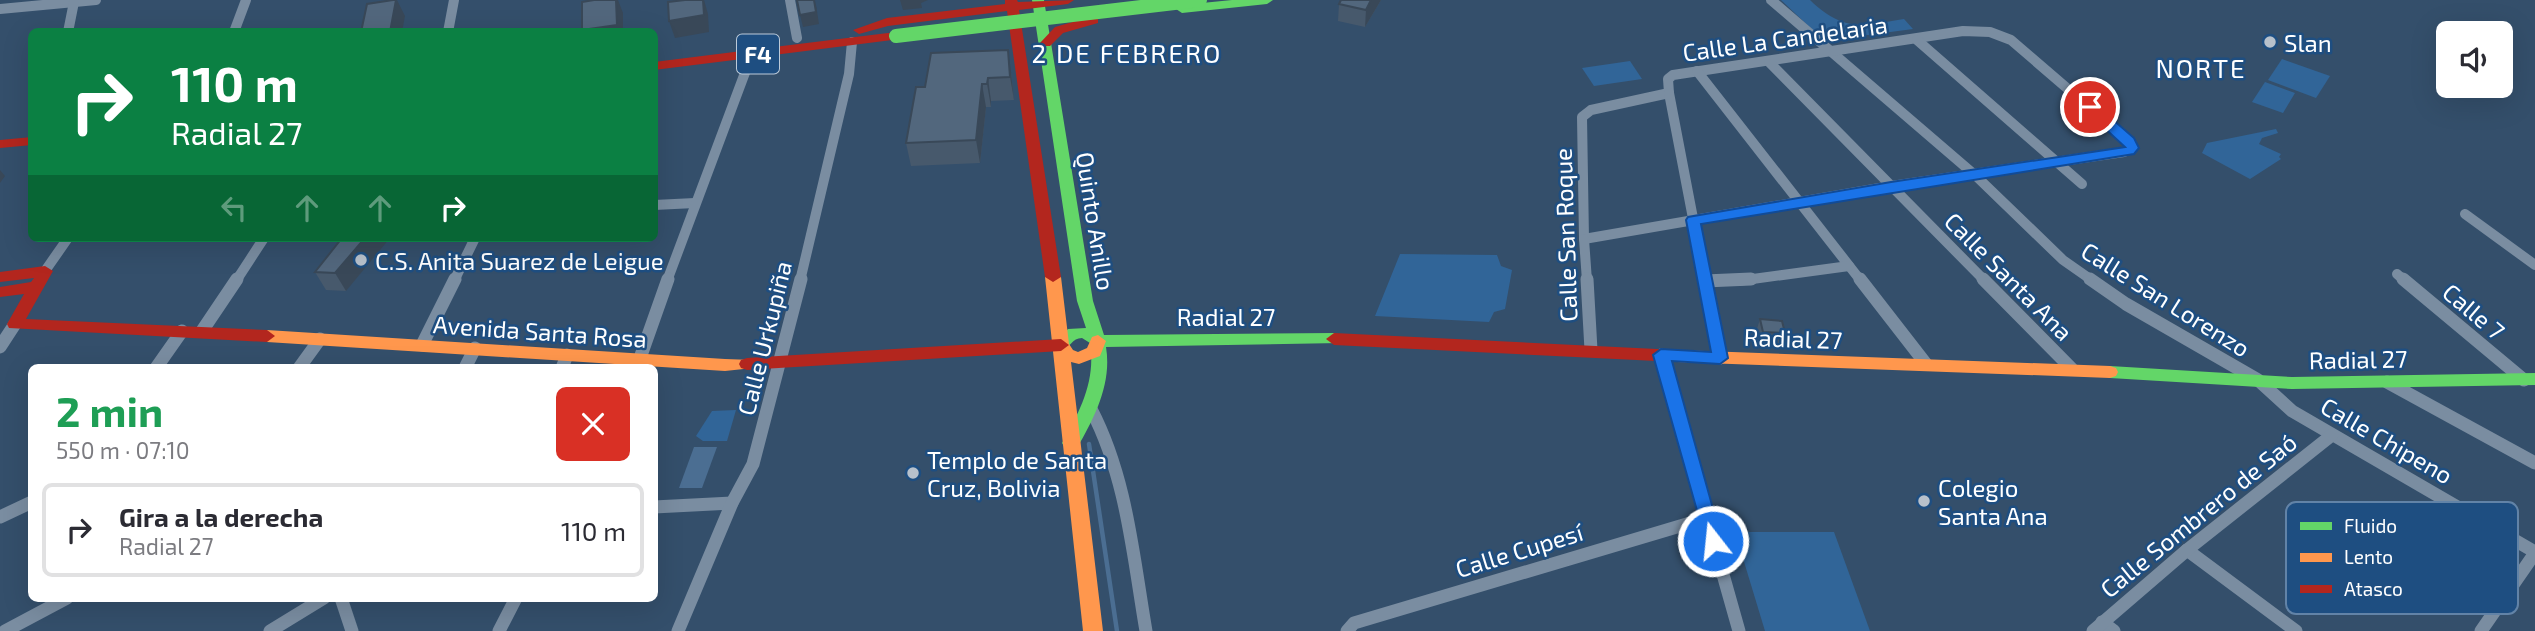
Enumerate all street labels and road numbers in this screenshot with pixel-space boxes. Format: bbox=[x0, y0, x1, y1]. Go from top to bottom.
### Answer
street label: Calle La Candelaria bbox=[1681, 9, 1889, 67]
road number: F4 bbox=[737, 34, 779, 74]
street label: Calle San Roque bbox=[1547, 148, 1583, 322]
street label: Quinto Anillo bbox=[1071, 150, 1121, 292]
street label: Calle Santa Ana bbox=[1939, 206, 2079, 346]
street label: Calle San Lorenzo bbox=[2076, 236, 2256, 362]
street label: Calle Urkupiña bbox=[731, 258, 797, 418]
street label: Calle 7 bbox=[2437, 277, 2511, 345]
street label: Radial 27 bbox=[1177, 302, 1275, 331]
street label: Avenida Santa Rosa bbox=[432, 309, 648, 353]
street label: Radial 27 bbox=[1743, 322, 1843, 354]
street label: Radial 27 bbox=[2308, 344, 2408, 374]
street label: Calle Chipeno bbox=[2316, 391, 2458, 489]
street label: Calle Sombrero de Saó bbox=[2094, 427, 2302, 603]
street label: Calle Cupesí bbox=[1452, 517, 1587, 583]

